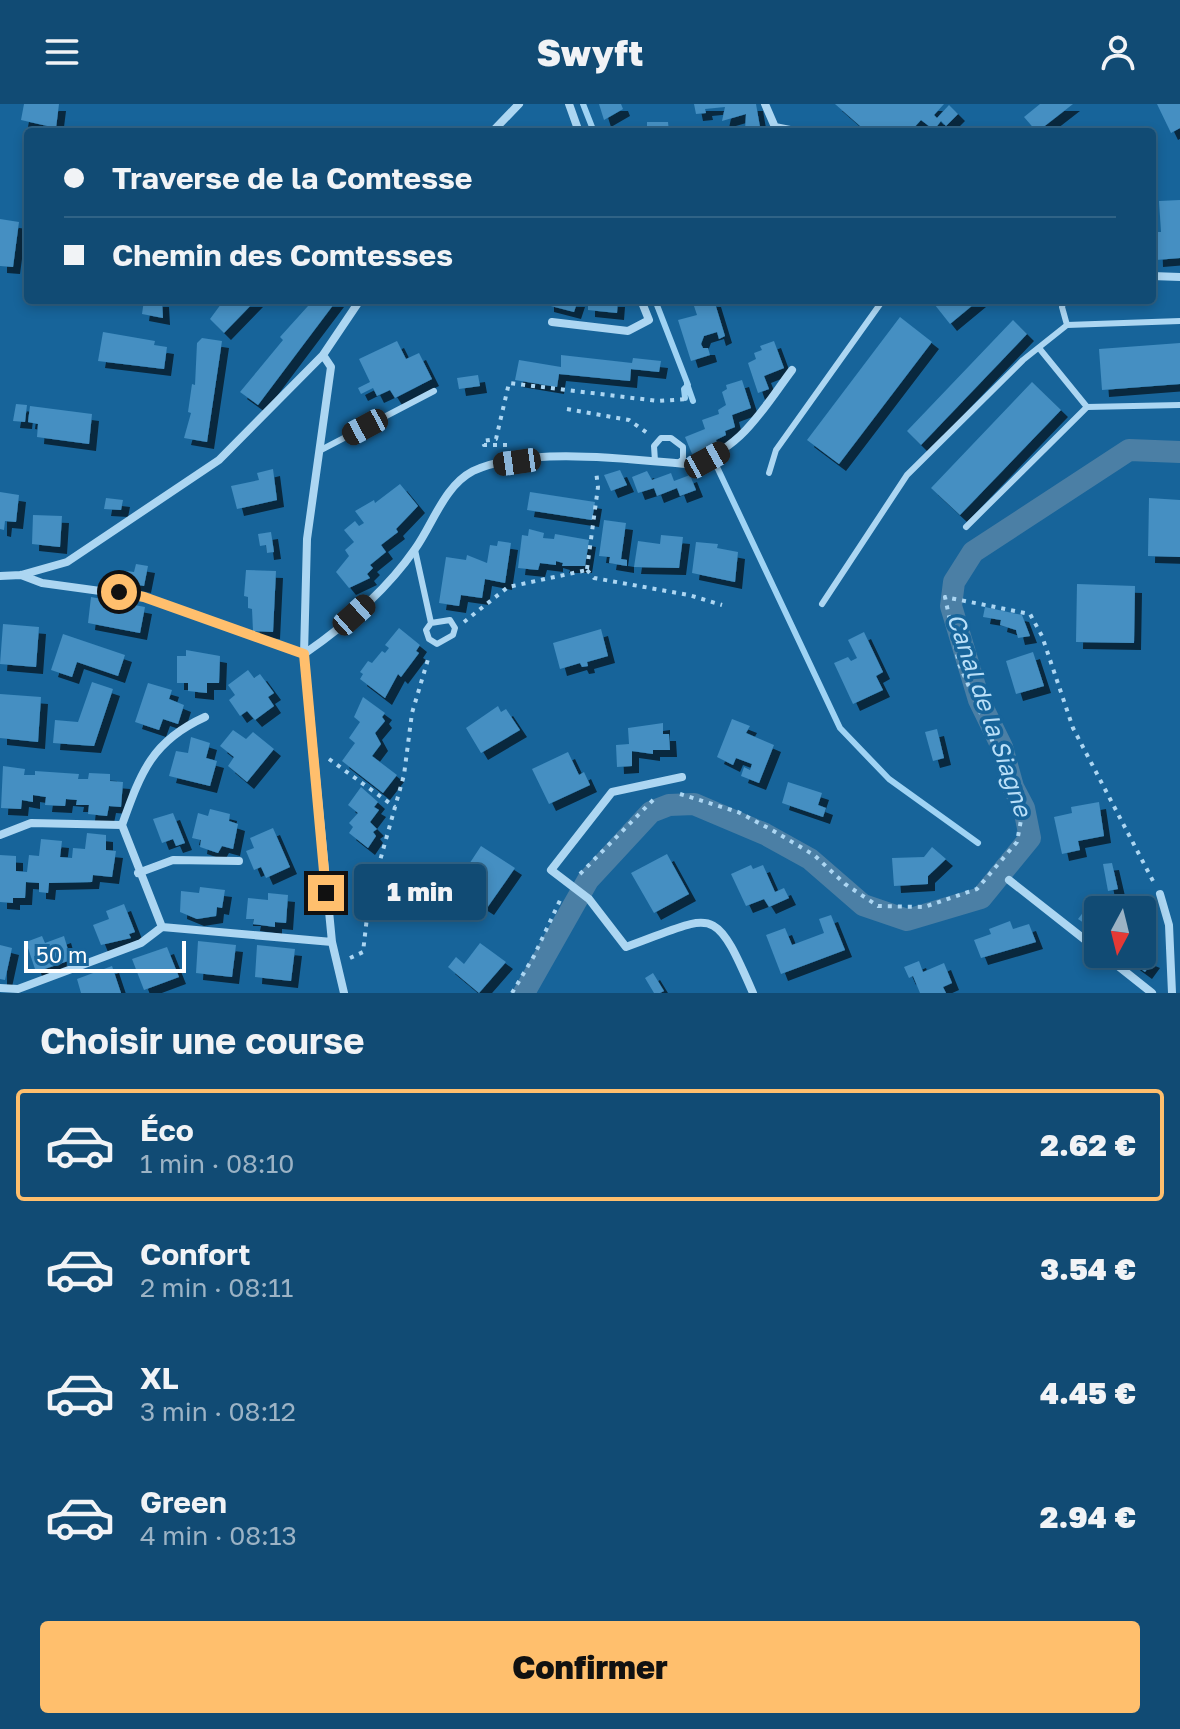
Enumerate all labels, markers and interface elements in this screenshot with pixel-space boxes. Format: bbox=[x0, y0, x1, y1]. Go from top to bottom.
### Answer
icon: menu bbox=[40, 30, 84, 74]
icon: person bbox=[1096, 30, 1140, 74]
text: Swyft bbox=[537, 31, 643, 74]
text: Traverse de la Comtesse bbox=[112, 160, 472, 196]
text: Chemin des Comtesses bbox=[112, 237, 453, 273]
car bbox=[338, 405, 392, 449]
car bbox=[680, 438, 734, 482]
car bbox=[492, 447, 542, 477]
route start bbox=[101, 574, 137, 610]
car bbox=[328, 590, 380, 640]
water label: Canal de la Siagne bbox=[941, 609, 1039, 822]
callout: 1 min bbox=[354, 865, 486, 921]
route end bbox=[308, 875, 344, 911]
text: 1 min bbox=[387, 876, 453, 907]
north arrow bbox=[1084, 896, 1156, 968]
map controls bbox=[1084, 896, 1156, 968]
scale bar bbox=[24, 937, 186, 973]
text: 50 m bbox=[36, 941, 87, 968]
text: Choisir une course bbox=[40, 1019, 364, 1062]
icon: car bbox=[44, 1109, 116, 1181]
text: Éco bbox=[140, 1112, 194, 1148]
text: 2.62 € bbox=[1040, 1127, 1136, 1163]
text: 1 min · 08:10 bbox=[140, 1148, 294, 1179]
icon: car bbox=[44, 1233, 116, 1305]
text: Confort bbox=[140, 1236, 251, 1272]
text: 3.54 € bbox=[1040, 1251, 1136, 1287]
text: 2 min · 08:11 bbox=[140, 1272, 293, 1303]
icon: car bbox=[44, 1357, 116, 1429]
text: XL bbox=[140, 1360, 179, 1396]
text: 4.45 € bbox=[1040, 1375, 1136, 1411]
text: 3 min · 08:12 bbox=[140, 1396, 296, 1427]
icon: car bbox=[44, 1481, 116, 1553]
text: Green bbox=[140, 1484, 227, 1520]
text: 2.94 € bbox=[1040, 1499, 1136, 1535]
text: 4 min · 08:13 bbox=[140, 1520, 297, 1551]
button: Confirmer bbox=[40, 1621, 1140, 1713]

